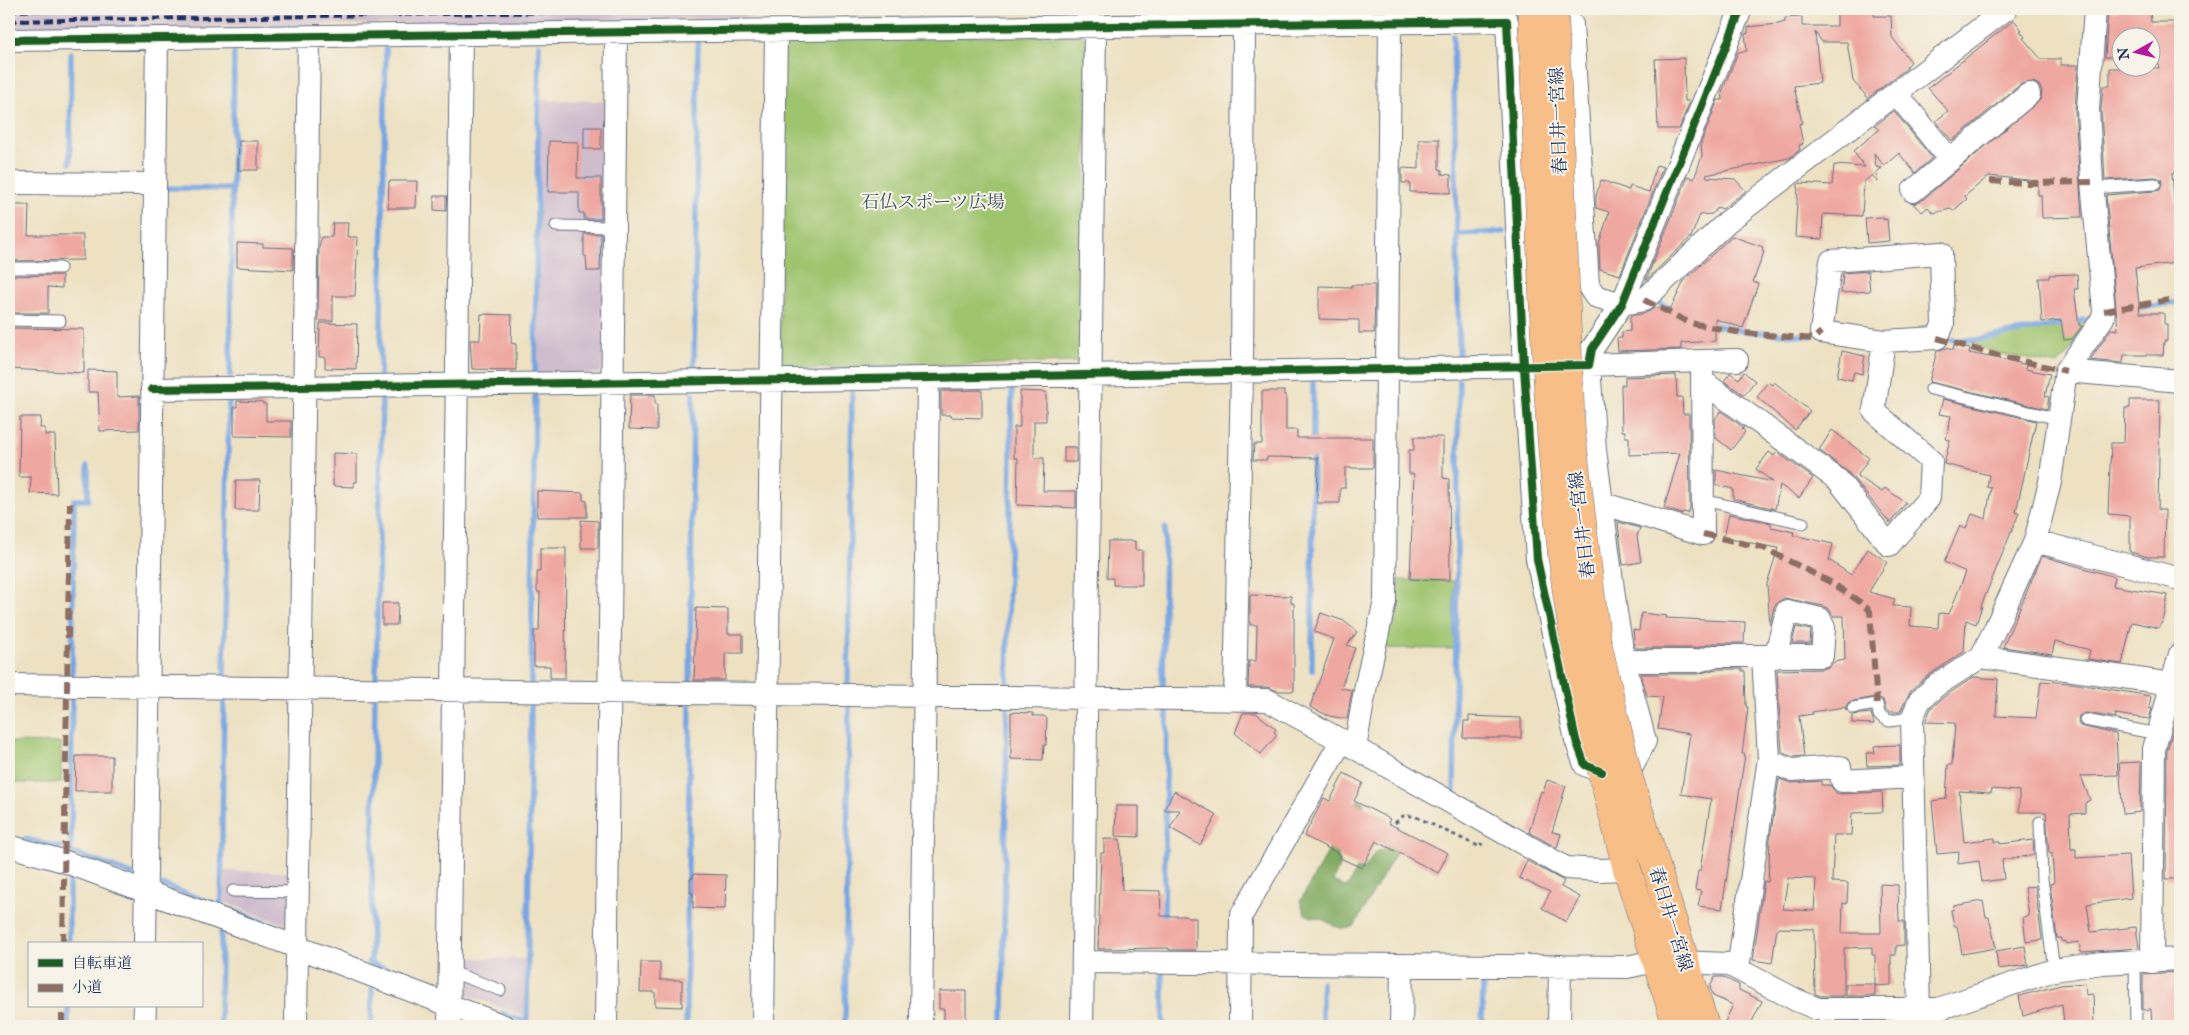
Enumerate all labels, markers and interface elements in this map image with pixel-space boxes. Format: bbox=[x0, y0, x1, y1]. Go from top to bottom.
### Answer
north arrow bbox=[2112, 28, 2162, 78]
text: N bbox=[2114, 46, 2134, 62]
street label: 春日井一宮線 bbox=[1546, 67, 1573, 175]
park label: 石仏スポーツ広場 bbox=[861, 192, 1005, 215]
street label: 春日井一宮線 bbox=[1565, 470, 1601, 580]
street label: 春日井一宮線 bbox=[1643, 864, 1696, 974]
legend bbox=[28, 942, 202, 1008]
text: 自転車道 bbox=[72, 954, 132, 973]
text: 小道 bbox=[72, 978, 102, 997]

